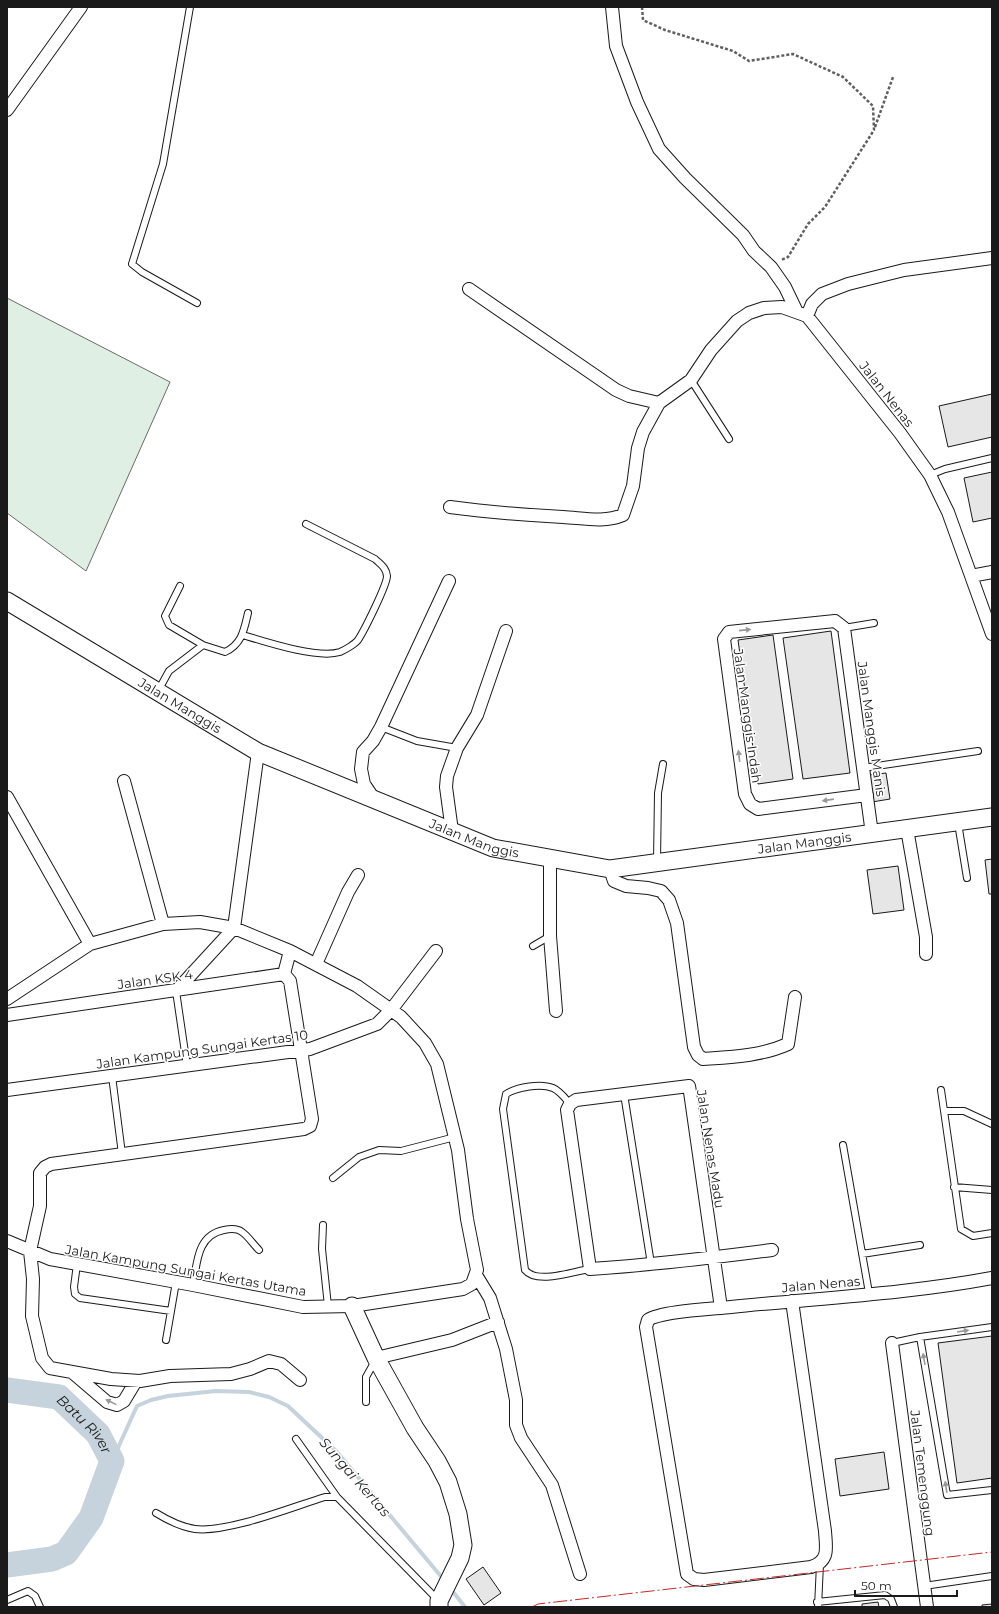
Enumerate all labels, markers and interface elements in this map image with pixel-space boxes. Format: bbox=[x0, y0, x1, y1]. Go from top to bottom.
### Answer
street label: Jalan Nenas bbox=[856, 357, 918, 430]
one-way arrow bbox=[739, 627, 751, 633]
street label: Jalan Manggis Indah bbox=[731, 647, 765, 784]
street label: Jalan Manggis Manis bbox=[854, 659, 889, 798]
street label: Jalan Manggis bbox=[135, 673, 225, 736]
one-way arrow bbox=[735, 750, 742, 762]
one-way arrow bbox=[822, 797, 834, 803]
street label: Jalan Manggis bbox=[426, 815, 520, 861]
street label: Jalan Manggis bbox=[756, 828, 852, 857]
street label: Jalan KSK 4 bbox=[115, 966, 194, 992]
street label: Jalan Kampung Sungai Kertas 10 bbox=[94, 1026, 309, 1072]
street label: Jalan Nenas Madu bbox=[694, 1088, 728, 1209]
street label: Jalan Kampung Sungai Kertas Utama bbox=[63, 1241, 308, 1299]
street label: Jalan Nenas bbox=[780, 1273, 861, 1295]
one-way arrow bbox=[957, 1328, 969, 1334]
one-way arrow bbox=[921, 1353, 927, 1365]
water label: Batu River bbox=[53, 1391, 116, 1457]
one-way arrow bbox=[105, 1399, 116, 1405]
street label: Jalan Temenggung bbox=[907, 1408, 939, 1537]
water label: Sungai Kertas bbox=[316, 1433, 395, 1521]
one-way arrow bbox=[943, 1481, 949, 1493]
scale bar bbox=[855, 1572, 957, 1598]
text: 50 m bbox=[861, 1578, 892, 1593]

